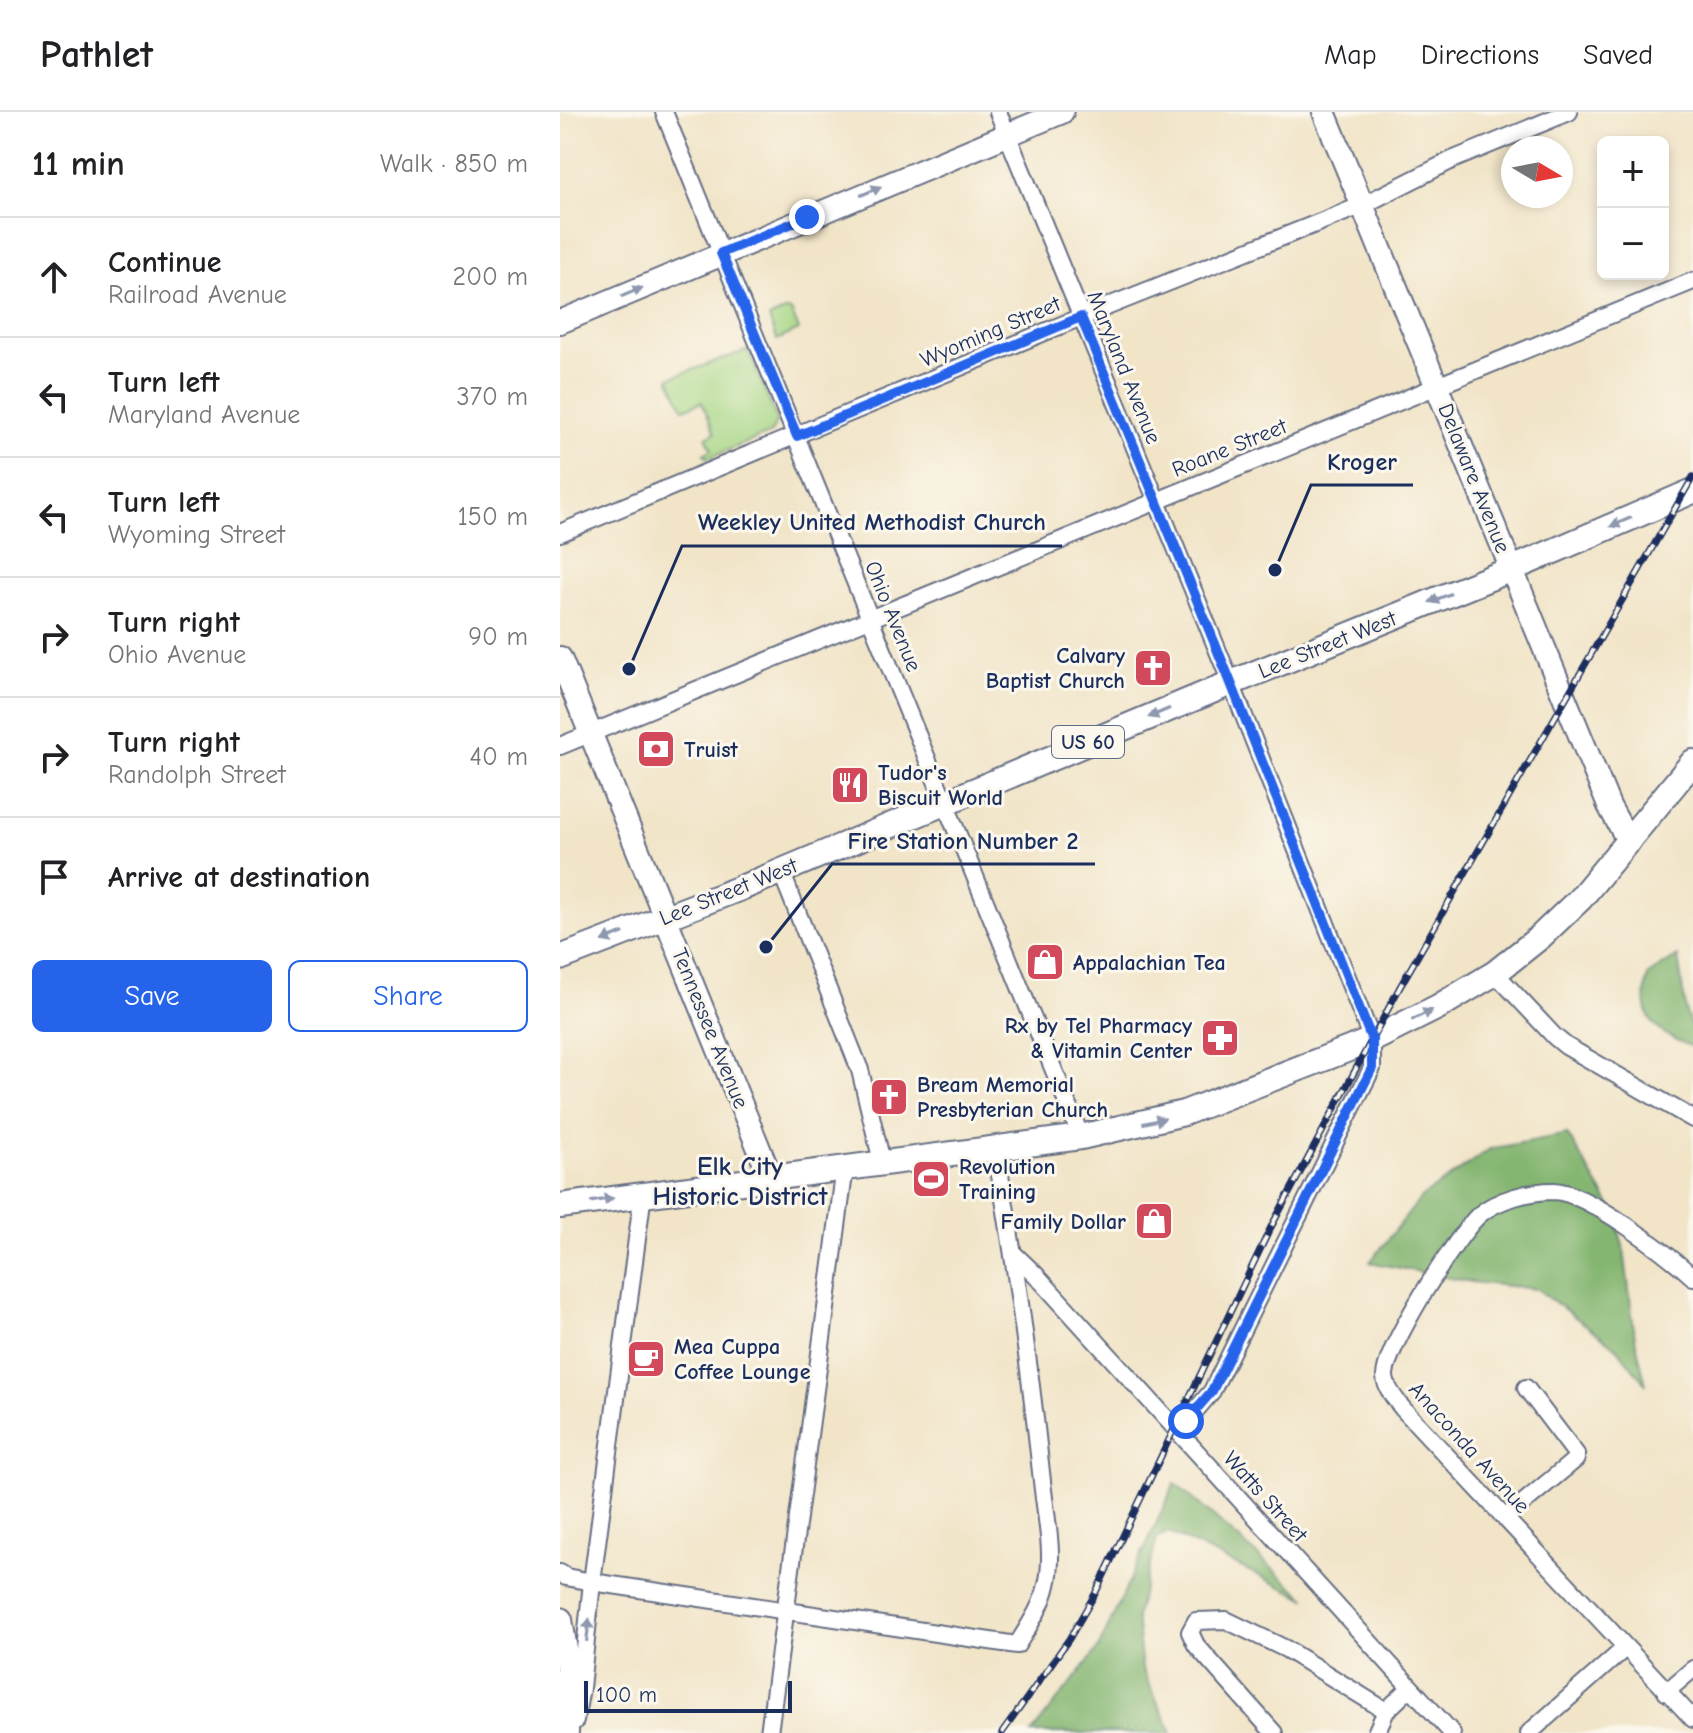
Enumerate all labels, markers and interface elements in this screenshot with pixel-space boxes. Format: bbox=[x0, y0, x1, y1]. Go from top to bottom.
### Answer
text: Pathlet bbox=[40, 33, 153, 77]
text: Map bbox=[1324, 39, 1377, 71]
text: Directions bbox=[1421, 39, 1539, 71]
text: Saved bbox=[1583, 39, 1653, 71]
north arrow bbox=[1501, 136, 1573, 208]
map controls bbox=[1597, 136, 1669, 280]
button: + bbox=[1597, 136, 1669, 208]
text: 11 min bbox=[32, 144, 125, 184]
text: Walk · 850 m bbox=[380, 149, 528, 179]
one-way arrow bbox=[859, 184, 883, 197]
route end bbox=[789, 199, 825, 235]
button: − bbox=[1597, 208, 1669, 280]
text: Continue bbox=[108, 245, 222, 280]
icon: ahead bbox=[32, 255, 76, 299]
text: 200 m bbox=[453, 262, 528, 292]
text: Railroad Avenue bbox=[108, 280, 287, 310]
one-way arrow bbox=[620, 285, 644, 298]
street label: Maryland Avenue bbox=[1082, 287, 1167, 448]
street label: Wyoming Street bbox=[916, 290, 1065, 373]
text: Turn left bbox=[108, 365, 220, 400]
icon: left bbox=[32, 375, 76, 419]
text: 370 m bbox=[457, 382, 528, 412]
text: Maryland Avenue bbox=[108, 400, 300, 430]
street label: Delaware Avenue bbox=[1432, 400, 1516, 557]
street label: Roane Street bbox=[1168, 413, 1291, 483]
callout: Kroger bbox=[1311, 437, 1413, 485]
text: Kroger bbox=[1327, 448, 1397, 476]
text: Turn left bbox=[108, 485, 220, 520]
icon: left bbox=[32, 495, 76, 539]
callout: Weekley United Methodist Church bbox=[682, 498, 1062, 546]
text: 150 m bbox=[458, 502, 528, 532]
text: Weekley United Methodist Church bbox=[698, 508, 1046, 536]
one-way arrow bbox=[1609, 515, 1633, 528]
text: Wyoming Street bbox=[108, 520, 285, 550]
street label: Ohio Avenue bbox=[859, 557, 927, 675]
one-way arrow bbox=[1428, 592, 1452, 605]
text: Turn right bbox=[108, 605, 240, 640]
street label: Lee Street West bbox=[1255, 605, 1401, 684]
icon: right bbox=[32, 615, 76, 659]
text: 90 m bbox=[468, 622, 528, 652]
text: Ohio Avenue bbox=[108, 640, 246, 670]
place label: Calvary Baptist Church bbox=[986, 643, 1126, 694]
church icon: Calvary Baptist Church bbox=[1132, 647, 1174, 689]
one-way arrow bbox=[1147, 707, 1171, 720]
text: Turn right bbox=[108, 725, 240, 760]
road number: US 60 bbox=[1052, 726, 1124, 758]
bank icon: Truist bbox=[635, 728, 677, 770]
icon: right bbox=[32, 735, 76, 779]
place label: Truist bbox=[684, 737, 738, 763]
text: 40 m bbox=[469, 742, 528, 772]
text: Randolph Street bbox=[108, 760, 286, 790]
place label: Tudor's Biscuit World bbox=[878, 760, 1003, 811]
restaurant icon: Tudor's Biscuit World bbox=[829, 764, 871, 806]
callout: Fire Station Number 2 bbox=[832, 816, 1095, 864]
text: Fire Station Number 2 bbox=[847, 827, 1079, 855]
street label: Lee Street West bbox=[656, 852, 802, 931]
icon: arrive bbox=[32, 855, 76, 899]
text: Arrive at destination bbox=[108, 860, 370, 895]
one-way arrow bbox=[601, 931, 625, 944]
shop icon: Appalachian Tea bbox=[1024, 941, 1066, 983]
street label: Tennessee Avenue bbox=[666, 944, 754, 1112]
place label: Appalachian Tea bbox=[1073, 950, 1226, 976]
button: Save bbox=[32, 960, 272, 1032]
button: Share bbox=[288, 960, 528, 1032]
one-way arrow bbox=[1410, 1009, 1433, 1022]
place label: Rx by Tel Pharmacy & Vitamin Center bbox=[1005, 1013, 1193, 1064]
pharmacy icon: Rx by Tel Pharmacy & Vitamin Center bbox=[1199, 1017, 1241, 1059]
place label: Bream Memorial Presbyterian Church bbox=[917, 1072, 1108, 1123]
church icon: Bream Memorial Presbyterian Church bbox=[868, 1076, 910, 1118]
one-way arrow bbox=[1142, 1114, 1167, 1127]
district label: Elk City Historic District bbox=[652, 1152, 828, 1212]
place label: Revolution Training bbox=[959, 1154, 1055, 1205]
sports icon: Revolution Training bbox=[910, 1158, 952, 1200]
one-way arrow bbox=[589, 1193, 614, 1206]
shop icon: Family Dollar bbox=[1133, 1200, 1175, 1242]
place label: Family Dollar bbox=[1001, 1209, 1126, 1235]
place label: Mea Cuppa Coffee Lounge bbox=[674, 1334, 811, 1385]
cafe icon: Mea Cuppa Coffee Lounge bbox=[625, 1338, 667, 1380]
street label: Anaconda Avenue bbox=[1403, 1377, 1535, 1519]
route start bbox=[1168, 1403, 1204, 1439]
street label: Watts Street bbox=[1218, 1446, 1313, 1548]
one-way arrow bbox=[582, 1618, 595, 1643]
scale bar bbox=[584, 1677, 792, 1713]
text: 100 m bbox=[596, 1682, 657, 1708]

